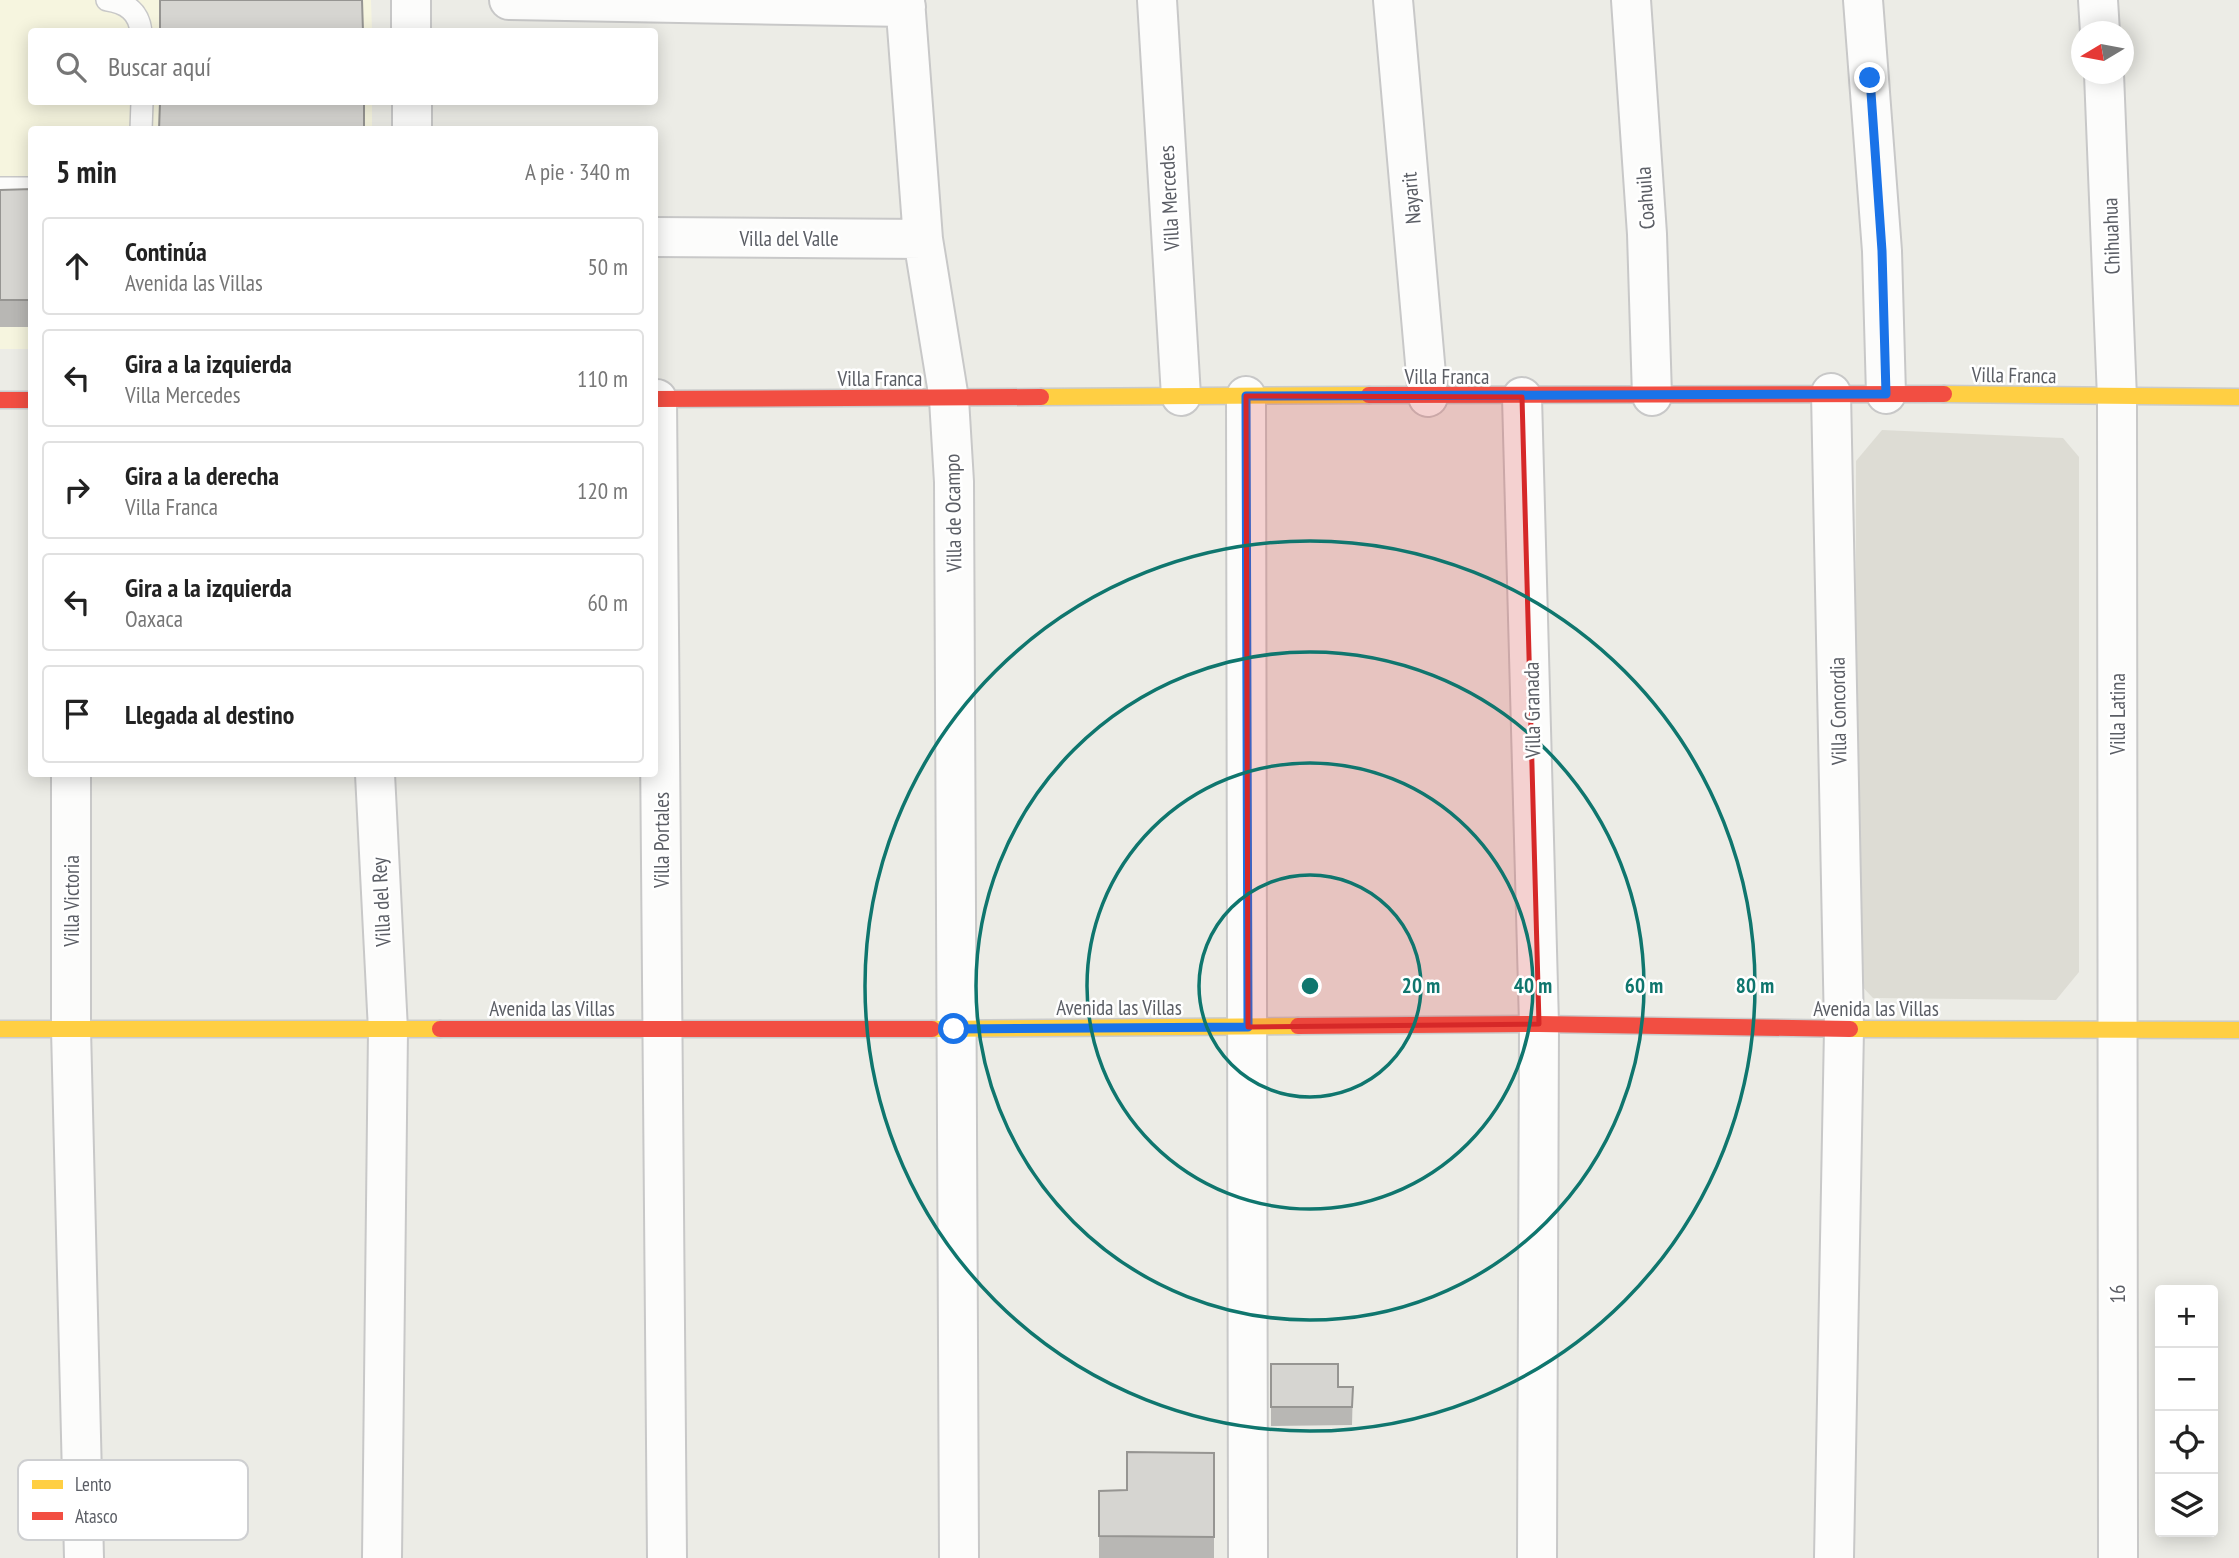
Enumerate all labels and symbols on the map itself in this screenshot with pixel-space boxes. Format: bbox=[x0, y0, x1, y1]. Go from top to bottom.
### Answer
north arrow bbox=[2071, 21, 2134, 84]
route end bbox=[1854, 62, 1885, 93]
street label: Villa Mercedes bbox=[1153, 145, 1185, 252]
street label: Coahuila bbox=[1629, 166, 1661, 230]
street label: Nayarit bbox=[1395, 171, 1427, 225]
street label: Chihuahua bbox=[2096, 197, 2126, 275]
street label: Villa del Valle bbox=[738, 225, 839, 252]
street label: Villa Franca bbox=[1970, 361, 2057, 389]
street label: Villa Franca bbox=[1404, 363, 1489, 390]
street label: Villa Franca bbox=[837, 365, 922, 392]
street label: Villa de Ocampo bbox=[938, 454, 968, 573]
street label: Villa Concordia bbox=[1824, 657, 1852, 766]
street label: Villa Granada bbox=[1518, 662, 1546, 759]
street label: Villa Latina bbox=[2104, 673, 2131, 756]
street label: Villa Portales bbox=[648, 792, 675, 889]
street label: Villa Victoria bbox=[58, 855, 85, 948]
street label: Villa del Rey bbox=[365, 857, 397, 948]
text: 20 m bbox=[1402, 972, 1440, 999]
text: 40 m bbox=[1514, 972, 1552, 999]
text: 60 m bbox=[1625, 972, 1663, 999]
text: 80 m bbox=[1736, 972, 1774, 999]
centre of rings bbox=[1298, 974, 1322, 998]
street label: Avenida las Villas bbox=[1056, 994, 1182, 1021]
street label: Avenida las Villas bbox=[489, 995, 615, 1022]
street label: Avenida las Villas bbox=[1813, 995, 1939, 1022]
route start bbox=[938, 1013, 969, 1044]
street label: 16 bbox=[2104, 1285, 2131, 1303]
legend bbox=[18, 1460, 248, 1540]
text: Lento bbox=[75, 1472, 112, 1496]
text: Atasco bbox=[75, 1504, 118, 1528]

